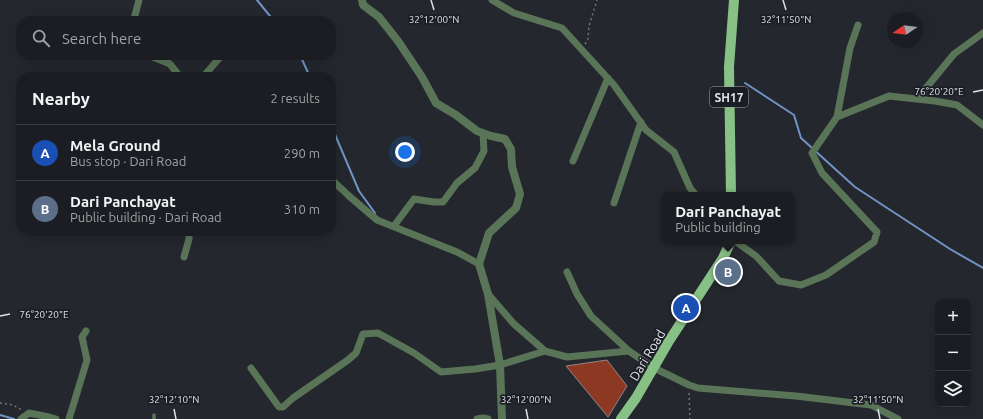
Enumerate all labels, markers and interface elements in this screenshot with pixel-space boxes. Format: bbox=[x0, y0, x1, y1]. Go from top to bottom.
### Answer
north arrow bbox=[887, 12, 923, 48]
text: 32°12'00"N bbox=[409, 14, 459, 25]
text: 32°11'50"N bbox=[761, 14, 811, 25]
search box bbox=[16, 16, 336, 60]
icon: search bbox=[30, 27, 52, 49]
text: Search here bbox=[62, 30, 141, 47]
text: 76°20'20"E bbox=[914, 86, 964, 97]
road number: SH17 bbox=[710, 87, 748, 107]
text: Nearby bbox=[32, 89, 90, 108]
text: 2 results bbox=[270, 91, 320, 105]
text: Mela Ground bbox=[70, 137, 160, 154]
your location bbox=[395, 142, 415, 162]
text: A bbox=[40, 146, 50, 160]
text: 290 m bbox=[284, 146, 320, 160]
text: Bus stop · Dari Road bbox=[70, 154, 186, 168]
popup bbox=[661, 192, 795, 244]
text: Dari Panchayat bbox=[70, 193, 176, 210]
text: B bbox=[41, 202, 49, 216]
text: 310 m bbox=[284, 202, 320, 216]
text: Dari Panchayat bbox=[675, 203, 781, 220]
text: Public building · Dari Road bbox=[70, 210, 222, 224]
text: Public building bbox=[675, 220, 761, 234]
pin: B bbox=[715, 257, 741, 287]
pin: A bbox=[673, 293, 699, 323]
map controls bbox=[935, 299, 971, 407]
button: + bbox=[935, 299, 971, 335]
text: 76°20'20"E bbox=[19, 309, 69, 320]
street label: Dari Road bbox=[626, 327, 668, 383]
button: − bbox=[935, 335, 971, 371]
button: layers bbox=[935, 371, 971, 407]
text: 32°12'10"N bbox=[149, 394, 199, 405]
text: 32°12'00"N bbox=[501, 394, 551, 405]
text: 32°11'50"N bbox=[853, 394, 903, 405]

